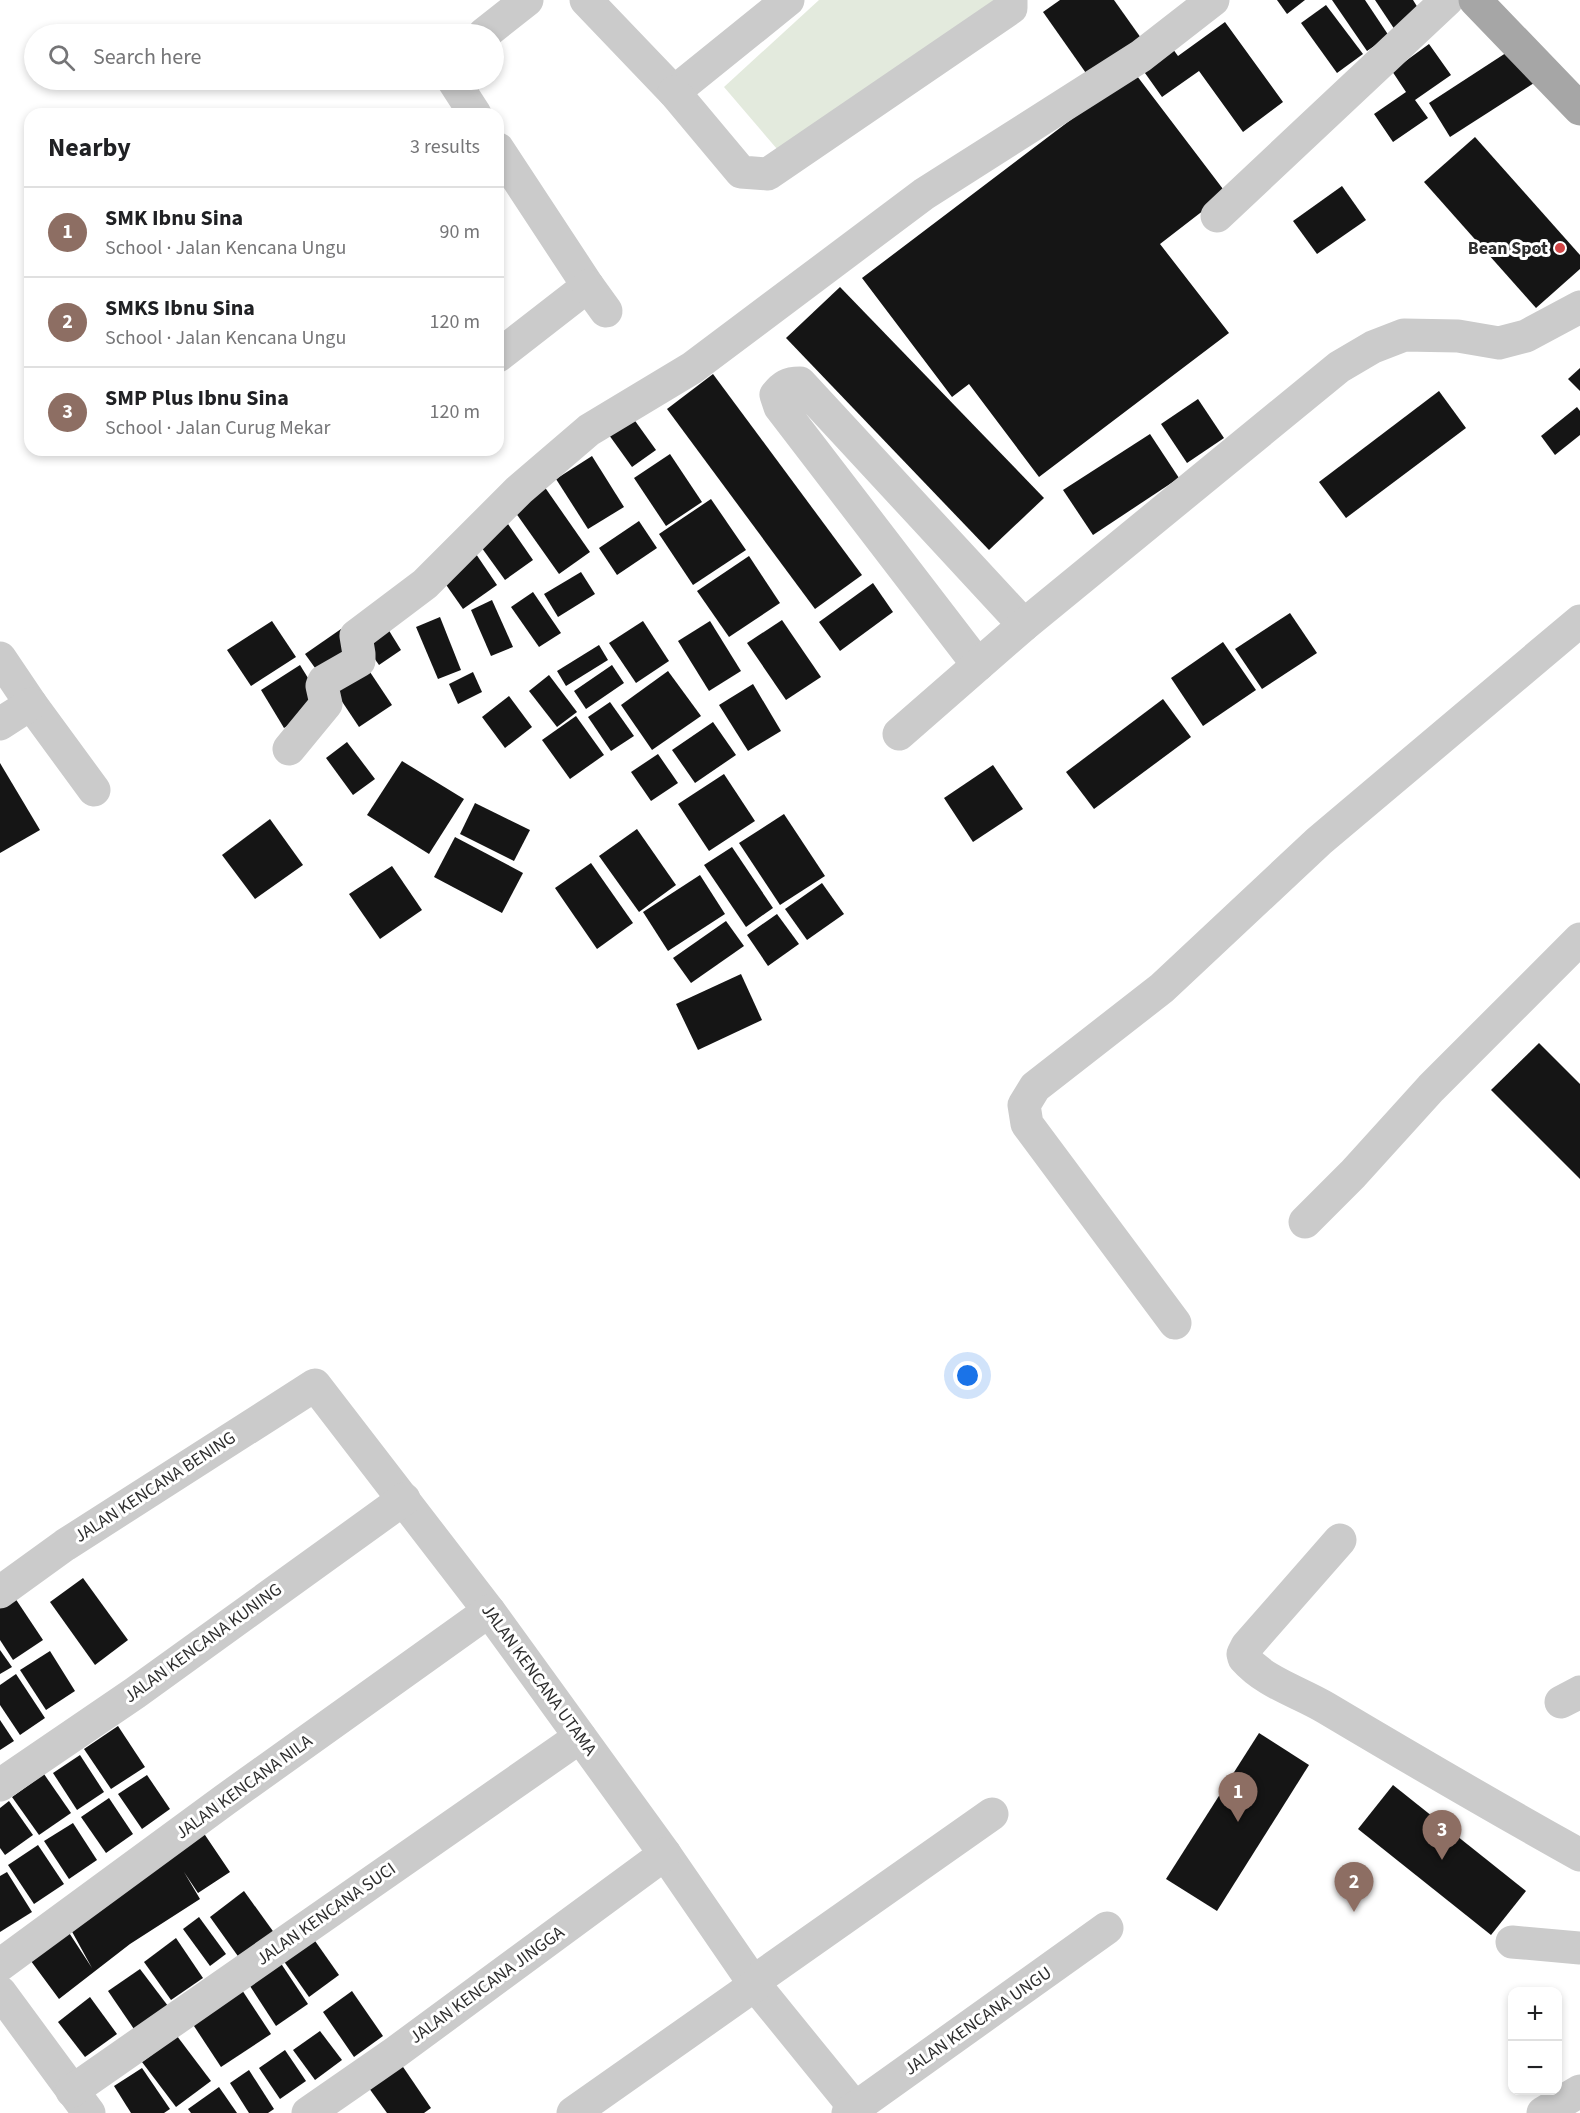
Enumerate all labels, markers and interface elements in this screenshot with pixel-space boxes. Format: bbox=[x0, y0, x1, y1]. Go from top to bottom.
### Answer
search box bbox=[24, 24, 504, 90]
icon: search bbox=[45, 41, 78, 74]
text: Search here bbox=[93, 41, 201, 73]
text: Nearby bbox=[48, 129, 131, 166]
text: 3 results bbox=[410, 133, 480, 161]
text: SMK Ibnu Sina bbox=[105, 202, 243, 234]
text: 1 bbox=[62, 218, 73, 246]
text: 90 m bbox=[440, 218, 480, 246]
text: School · Jalan Kencana Ungu bbox=[105, 234, 346, 262]
place label: Bean Spot bbox=[1468, 236, 1548, 261]
marker: Bean Spot bbox=[1553, 241, 1567, 255]
text: SMKS Ibnu Sina bbox=[105, 292, 255, 324]
text: 2 bbox=[62, 308, 73, 336]
text: 120 m bbox=[430, 308, 480, 336]
text: School · Jalan Kencana Ungu bbox=[105, 324, 346, 352]
text: SMP Plus Ibnu Sina bbox=[105, 382, 289, 414]
text: 3 bbox=[62, 398, 73, 426]
text: 120 m bbox=[430, 398, 480, 426]
text: School · Jalan Curug Mekar bbox=[105, 414, 330, 442]
your location bbox=[953, 1361, 982, 1390]
street label: JALAN KENCANA BENING bbox=[69, 1425, 241, 1549]
street label: JALAN KENCANA KUNING bbox=[119, 1577, 287, 1709]
street label: JALAN KENCANA UTAMA bbox=[475, 1599, 603, 1761]
street label: JALAN KENCANA NILA bbox=[170, 1729, 318, 1845]
pin: 1 bbox=[1218, 1772, 1258, 1822]
pin: 3 bbox=[1422, 1810, 1462, 1860]
street label: JALAN KENCANA SUCI bbox=[251, 1856, 401, 1972]
pin: 2 bbox=[1334, 1862, 1374, 1912]
street label: JALAN KENCANA JINGGA bbox=[405, 1920, 570, 2050]
street label: JALAN KENCANA UNGU bbox=[899, 1961, 1057, 2081]
map controls bbox=[1508, 1987, 1562, 2095]
button: + bbox=[1508, 1987, 1562, 2041]
button: − bbox=[1508, 2041, 1562, 2095]

